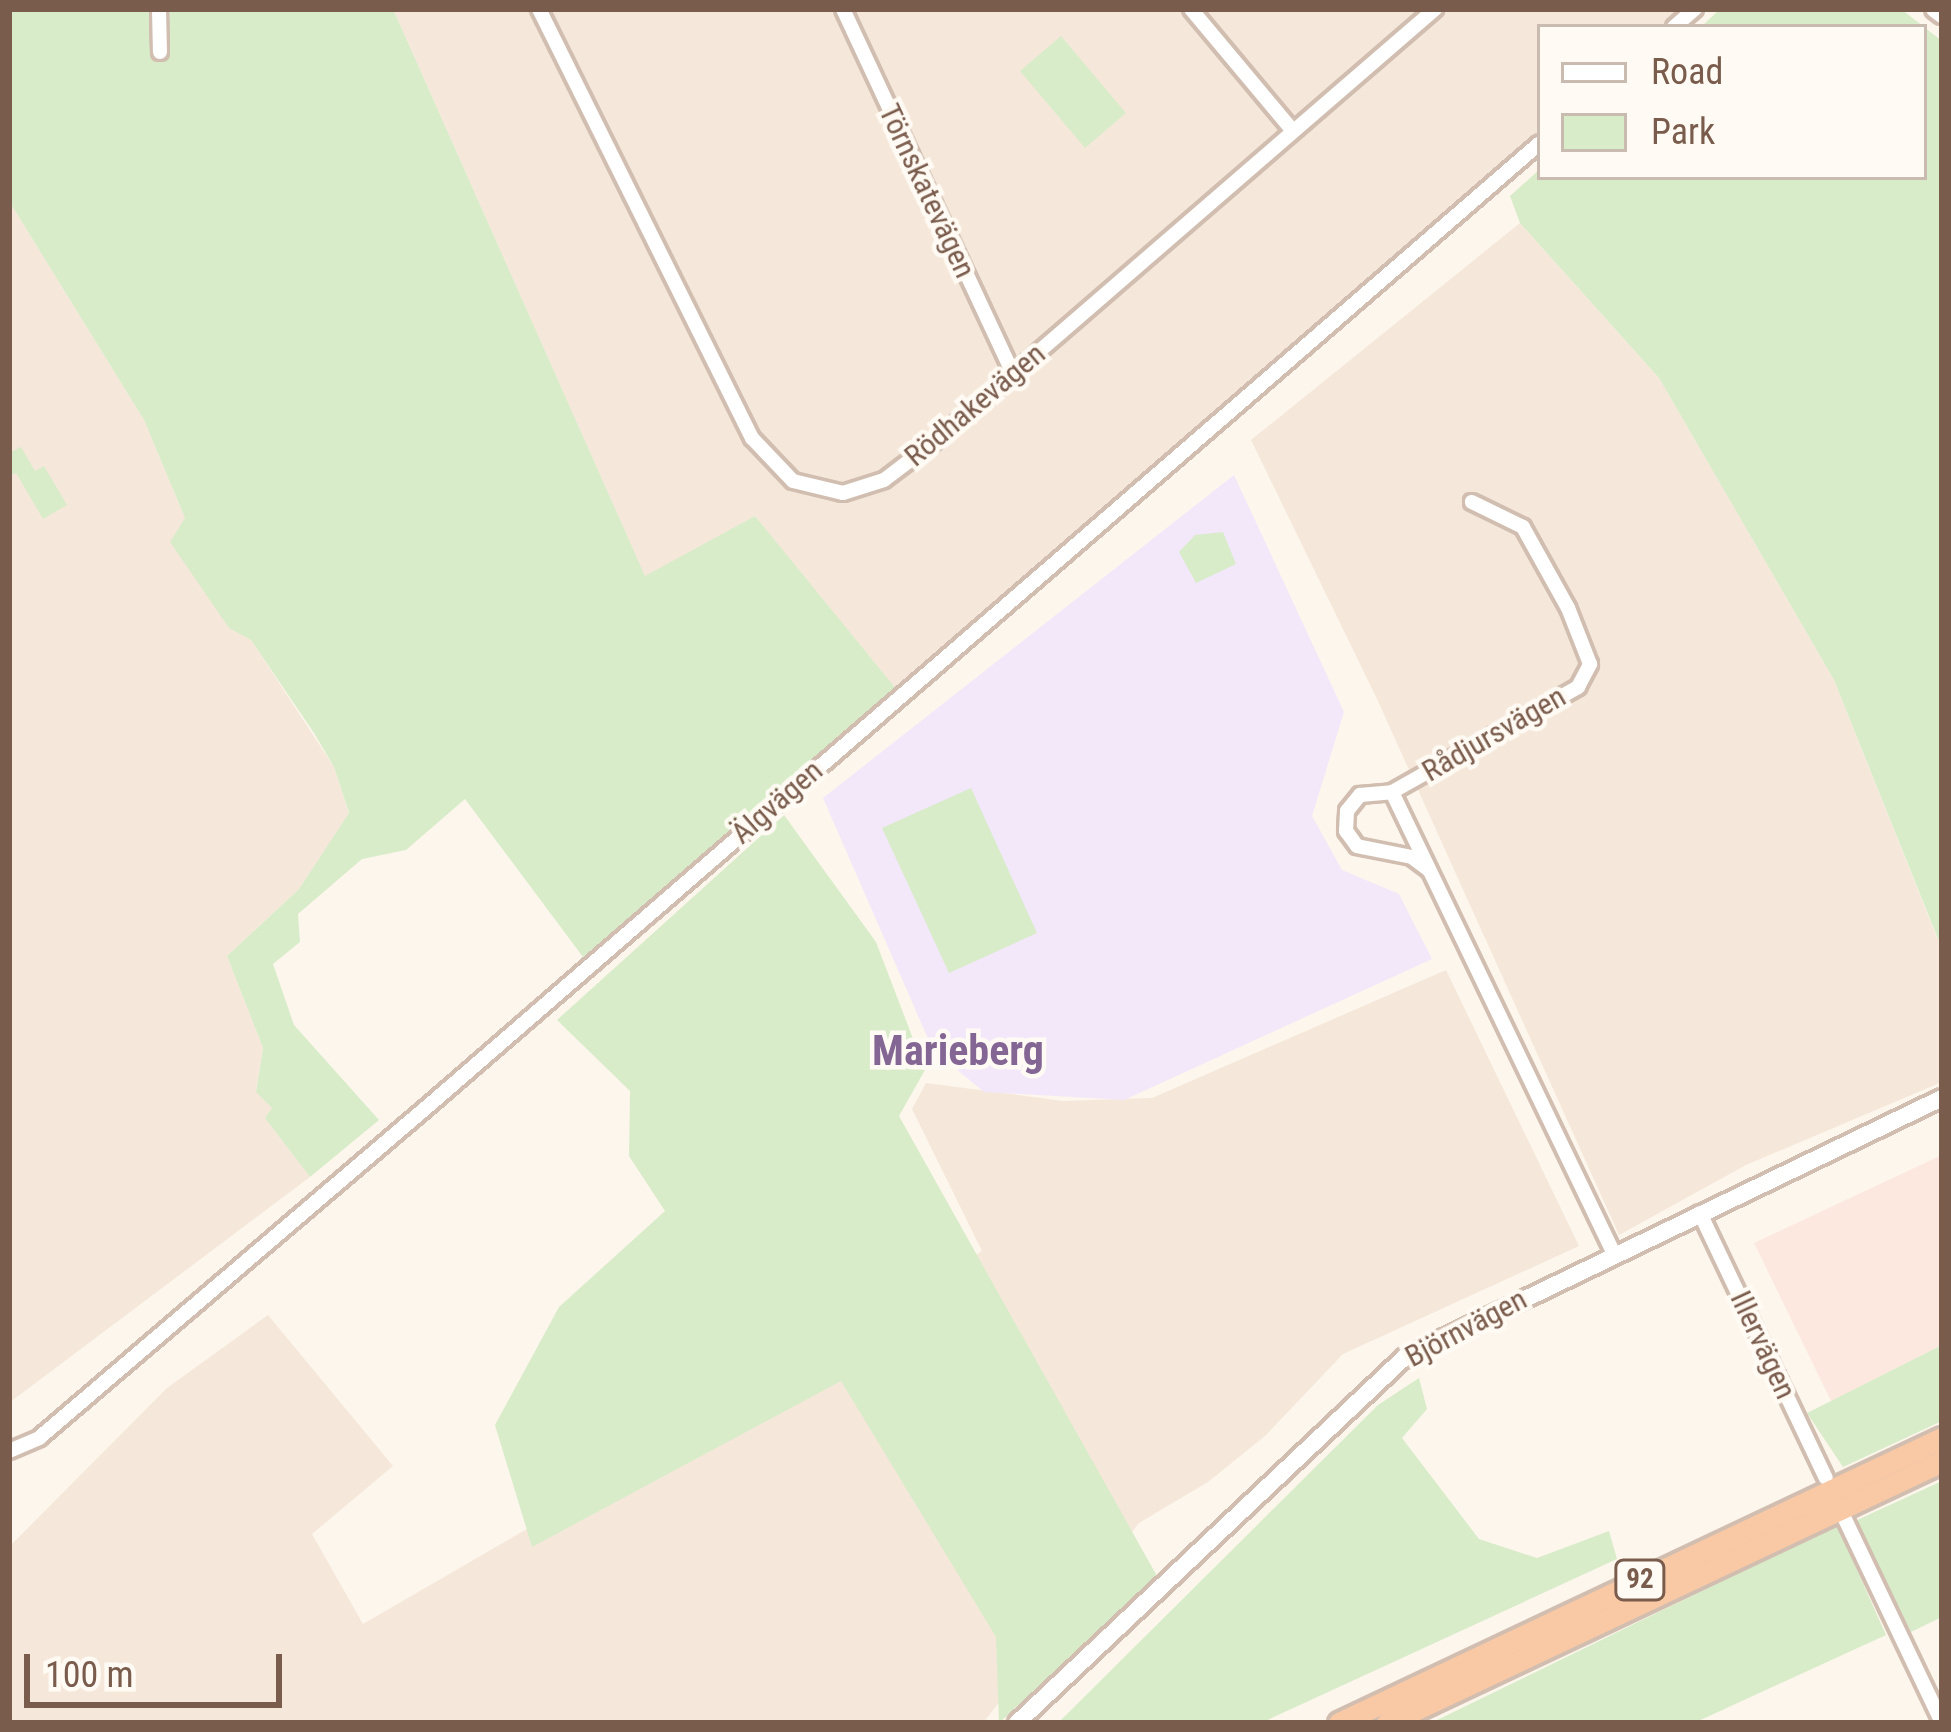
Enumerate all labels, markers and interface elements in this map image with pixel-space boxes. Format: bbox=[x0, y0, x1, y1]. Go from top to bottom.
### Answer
legend bbox=[1537, 24, 1927, 180]
text: Road bbox=[1651, 51, 1723, 93]
street label: Törnskatevägen bbox=[871, 98, 983, 284]
text: Park bbox=[1651, 111, 1715, 153]
street label: Rödhakevägen bbox=[897, 336, 1053, 474]
street label: Rådjursvägen bbox=[1416, 679, 1572, 789]
street label: Älgvägen bbox=[724, 753, 830, 851]
district label: Marieberg bbox=[872, 1026, 1044, 1076]
street label: Björnvägen bbox=[1399, 1281, 1533, 1375]
street label: Illervägen bbox=[1722, 1285, 1804, 1405]
road number: 92 bbox=[1613, 1559, 1667, 1601]
scale bar bbox=[30, 1630, 288, 1704]
text: 100 m bbox=[45, 1654, 134, 1696]

